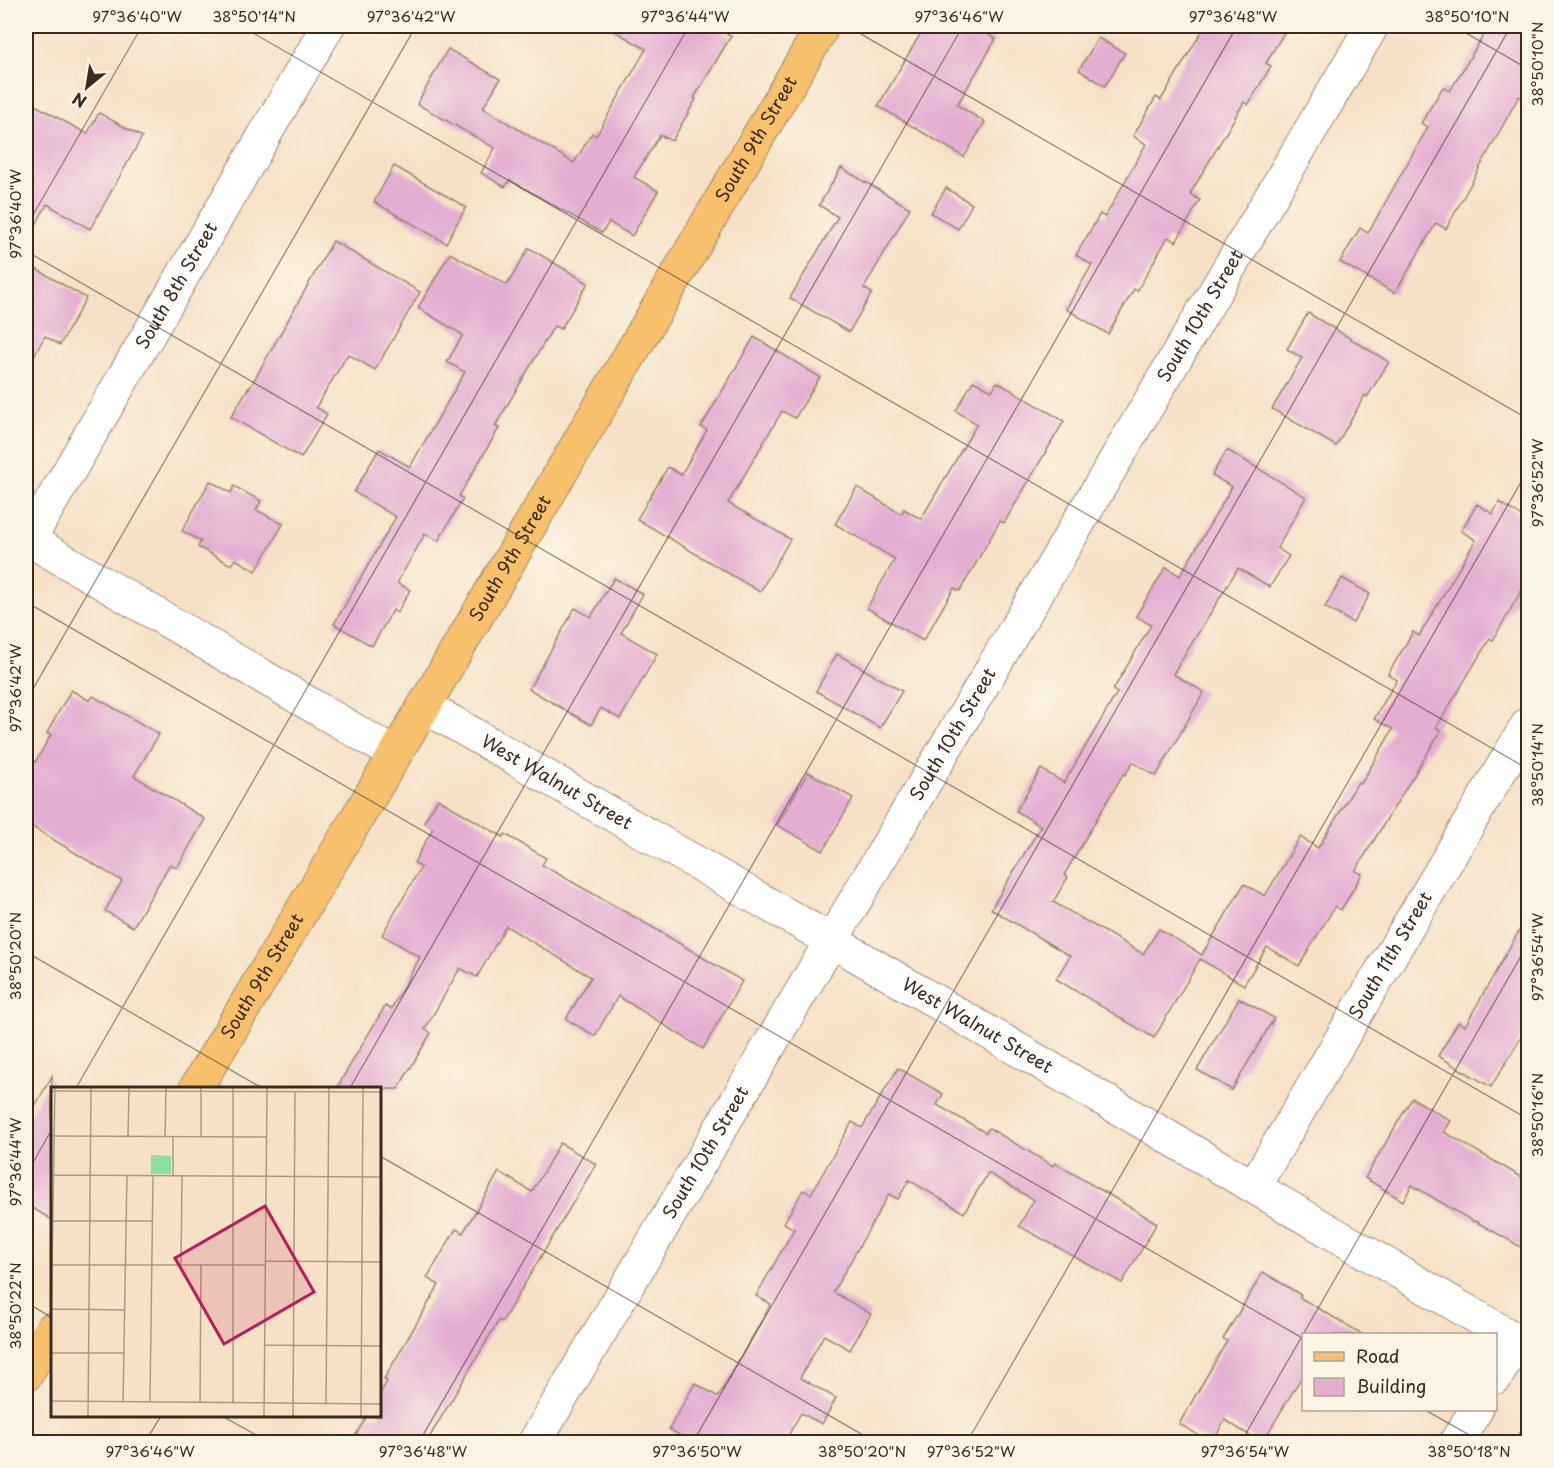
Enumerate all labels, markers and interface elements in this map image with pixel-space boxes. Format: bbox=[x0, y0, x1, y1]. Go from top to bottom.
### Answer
text: 97°36'40"W bbox=[92, 4, 182, 27]
text: 38°50'14"N bbox=[212, 4, 296, 27]
text: 97°36'42"W bbox=[367, 4, 456, 27]
text: 97°36'44"W bbox=[641, 4, 730, 27]
text: 97°36'46"W bbox=[914, 4, 1004, 27]
text: 97°36'48"W bbox=[1189, 4, 1278, 27]
text: 38°50'10"N bbox=[1425, 4, 1509, 27]
text: 38°50'10"N bbox=[1525, 22, 1548, 106]
north arrow bbox=[57, 57, 117, 117]
street label: South 9th Street bbox=[708, 70, 803, 207]
text: N bbox=[68, 87, 90, 114]
text: 97°36'40"W bbox=[3, 169, 26, 259]
street label: South 8th Street bbox=[128, 216, 223, 354]
street label: South 10th Street bbox=[1150, 244, 1249, 387]
text: 97°36'52"W bbox=[1525, 438, 1548, 527]
street label: South 9th Street bbox=[462, 489, 557, 626]
text: 97°36'42"W bbox=[3, 643, 26, 732]
street label: South 10th Street bbox=[902, 662, 1002, 805]
text: 38°50'14"N bbox=[1525, 723, 1548, 807]
street label: West Walnut Street bbox=[477, 727, 638, 835]
street label: South 11th Street bbox=[1341, 886, 1438, 1023]
street label: South 9th Street bbox=[213, 908, 309, 1044]
text: 38°50'20"N bbox=[3, 912, 26, 1000]
text: 97°36'54"W bbox=[1525, 912, 1548, 1001]
street label: West Walnut Street bbox=[898, 970, 1059, 1079]
text: 38°50'16"N bbox=[1525, 1073, 1548, 1157]
street label: South 10th Street bbox=[655, 1081, 754, 1223]
inset map bbox=[51, 1087, 381, 1417]
text: 97°36'44"W bbox=[3, 1117, 26, 1206]
text: 38°50'22"N bbox=[3, 1262, 26, 1350]
legend bbox=[1302, 1333, 1497, 1411]
text: Road bbox=[1356, 1342, 1400, 1369]
text: Building bbox=[1356, 1372, 1426, 1399]
text: 97°36'46"W bbox=[105, 1439, 195, 1462]
text: 97°36'48"W bbox=[379, 1439, 468, 1462]
text: 97°36'50"W bbox=[652, 1439, 742, 1462]
text: 38°50'20"N bbox=[818, 1439, 906, 1462]
text: 97°36'52"W bbox=[927, 1439, 1016, 1462]
text: 97°36'54"W bbox=[1201, 1439, 1290, 1462]
text: 38°50'18"N bbox=[1427, 1439, 1511, 1462]

